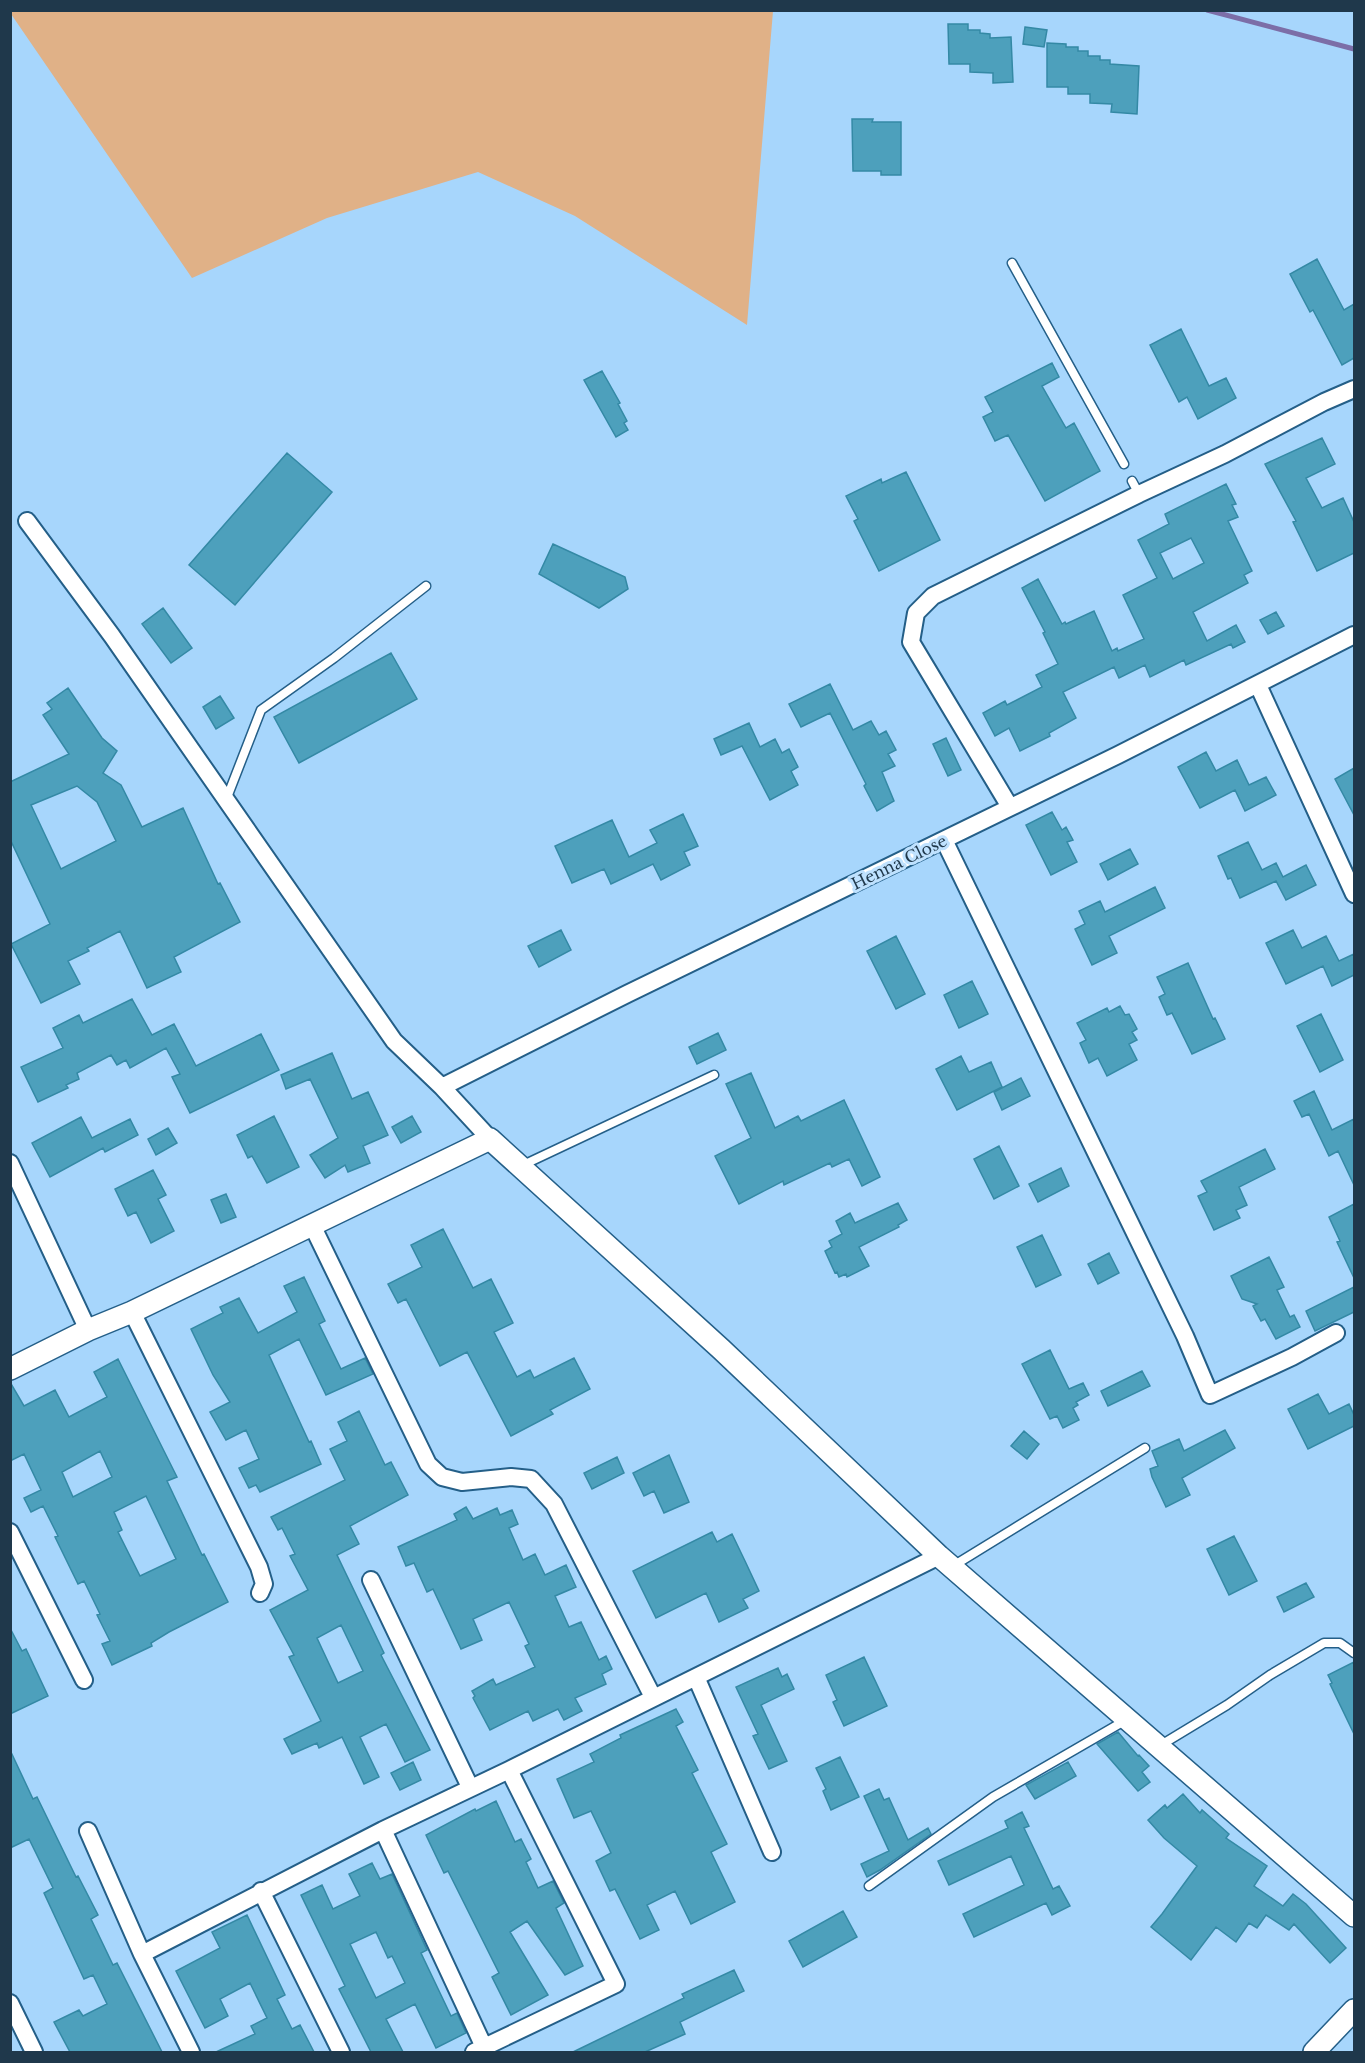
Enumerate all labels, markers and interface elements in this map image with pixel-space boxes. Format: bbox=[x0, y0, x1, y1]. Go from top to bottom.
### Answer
street label: Henna Close bbox=[848, 830, 950, 894]

